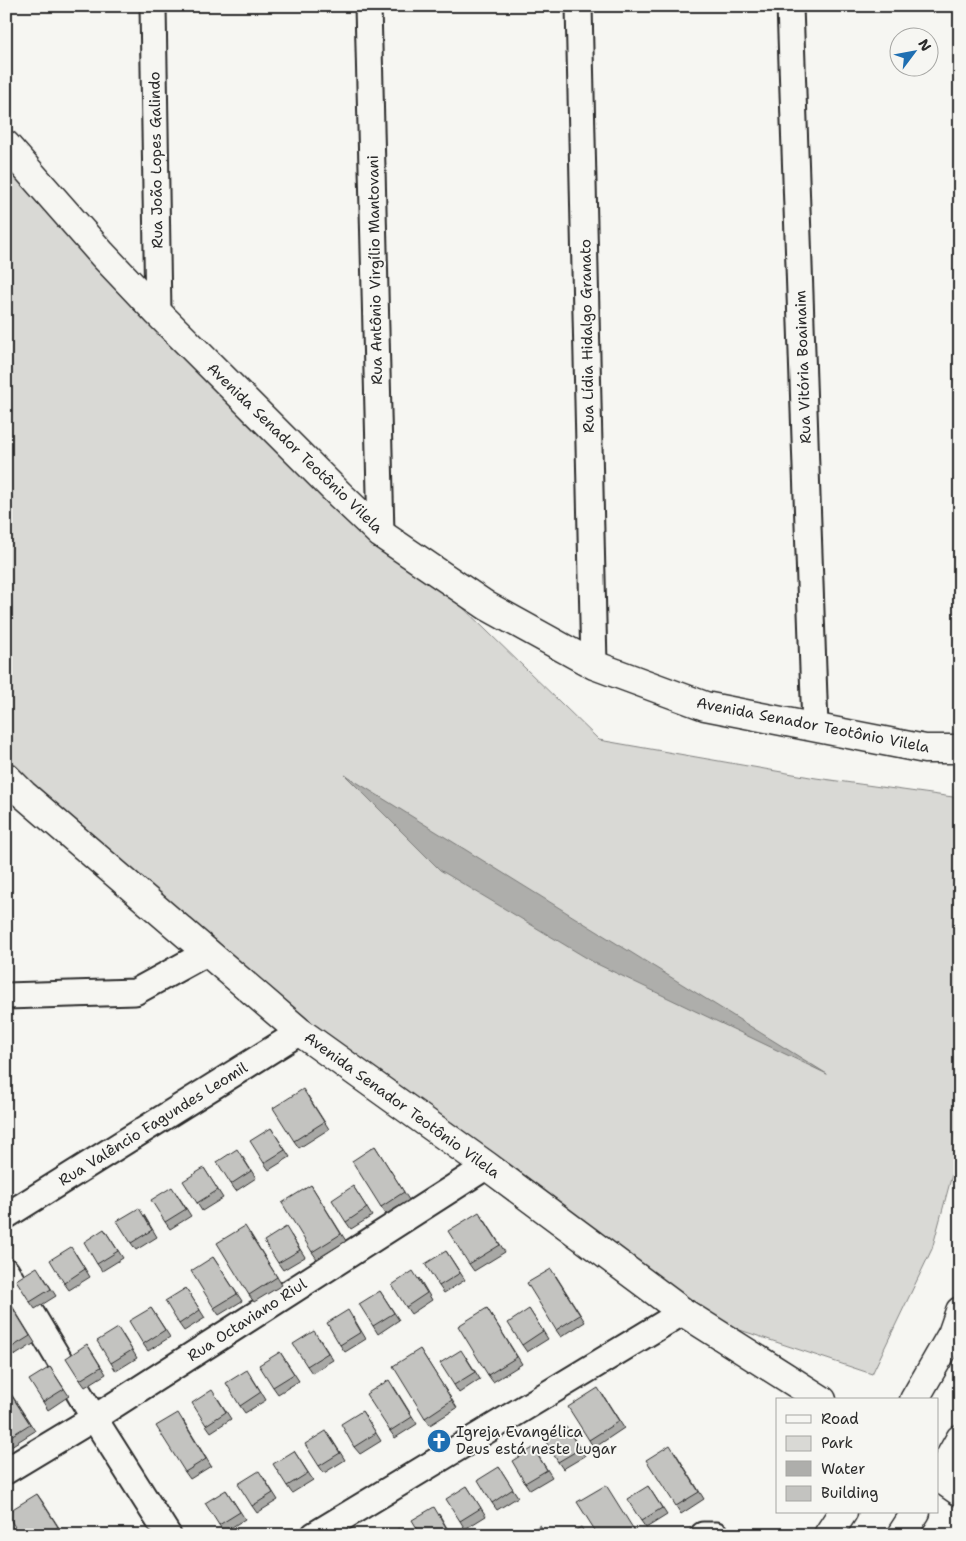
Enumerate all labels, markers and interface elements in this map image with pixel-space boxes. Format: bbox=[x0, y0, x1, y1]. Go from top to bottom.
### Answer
north arrow bbox=[888, 28, 938, 78]
text: N bbox=[914, 36, 936, 55]
street label: Rua João Lopes Galindo bbox=[144, 71, 168, 249]
street label: Rua Antônio Virgílio Mantovani bbox=[363, 155, 387, 385]
street label: Rua Lídia Hidalgo Granato bbox=[575, 239, 599, 433]
street label: Rua Vitória Boainaim bbox=[790, 290, 816, 444]
street label: Avenida Senador Teotônio Vilela bbox=[203, 358, 388, 538]
street label: Avenida Senador Teotônio Vilela bbox=[695, 693, 932, 758]
street label: Avenida Senador Teotônio Vilela bbox=[300, 1027, 504, 1183]
street label: Rua Valêncio Fagundes Leomil bbox=[55, 1057, 252, 1190]
street label: Rua Octaviano Riul bbox=[184, 1274, 311, 1366]
legend bbox=[776, 1398, 938, 1514]
text: Road bbox=[821, 1409, 859, 1429]
place label: Igreja Evangélica Deus está neste Lugar bbox=[456, 1422, 617, 1459]
church icon: Igreja Evangélica Deus está neste Lugar bbox=[426, 1428, 452, 1454]
text: Park bbox=[821, 1433, 853, 1453]
text: Water bbox=[821, 1459, 865, 1479]
text: Building bbox=[821, 1483, 878, 1503]

